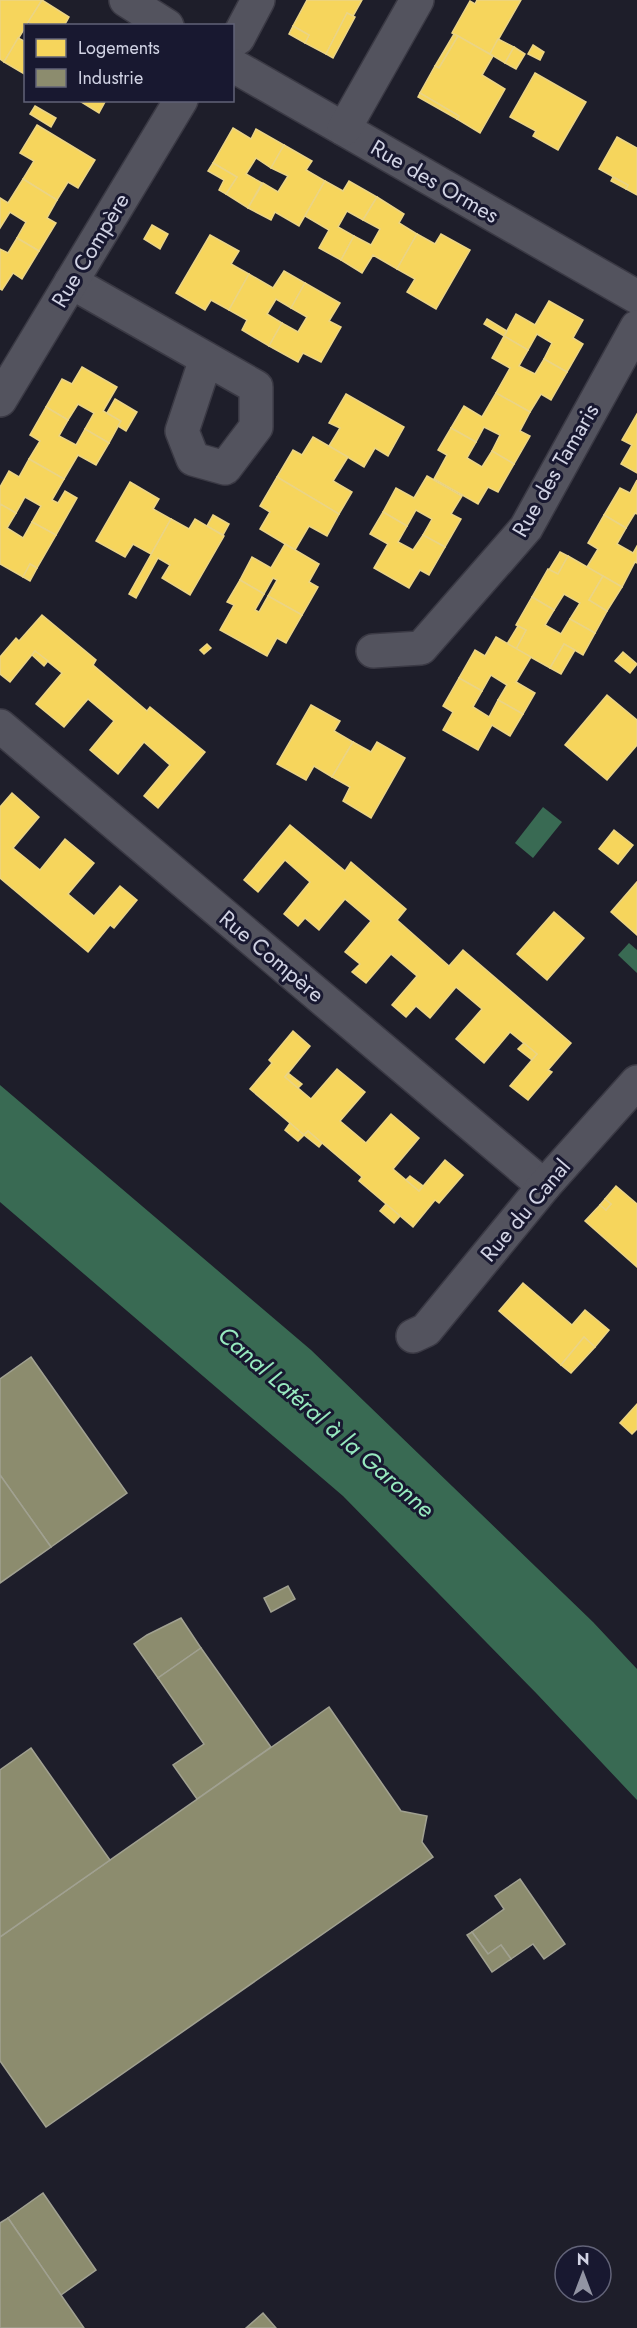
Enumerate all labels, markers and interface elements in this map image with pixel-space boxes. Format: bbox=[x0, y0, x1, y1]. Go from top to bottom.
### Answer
legend bbox=[24, 24, 234, 102]
text: Logements bbox=[78, 35, 160, 61]
text: Industrie bbox=[78, 65, 143, 91]
street label: Rue des Ormes bbox=[365, 131, 505, 231]
street label: Rue Compère bbox=[43, 187, 137, 313]
street label: Rue des Tamaris bbox=[504, 397, 606, 543]
street label: Rue Compère bbox=[213, 902, 331, 1010]
street label: Rue du Canal bbox=[472, 1152, 578, 1268]
water label: Canal Latéral à la Garonne bbox=[210, 1318, 442, 1526]
north arrow bbox=[553, 2244, 613, 2304]
text: N bbox=[577, 2248, 589, 2271]

